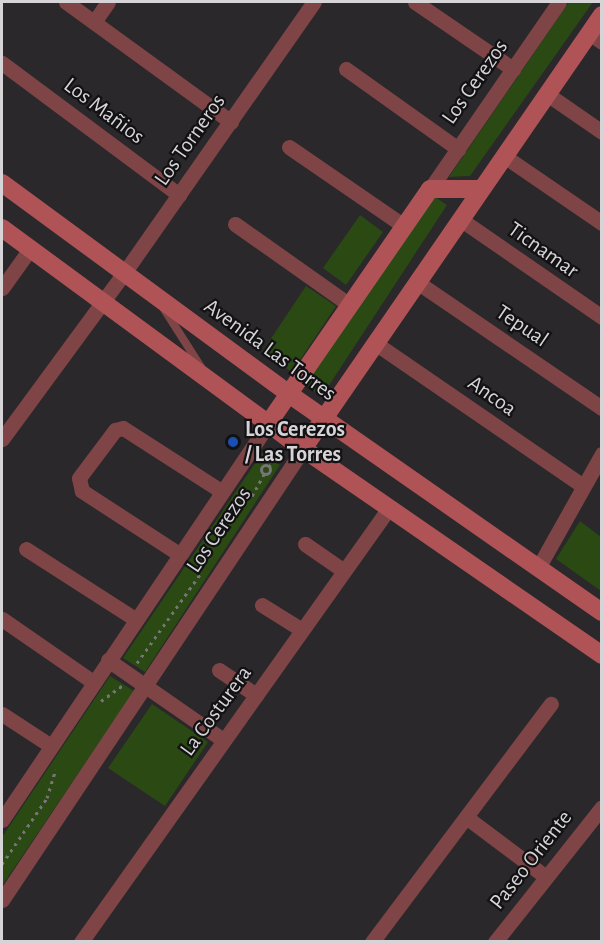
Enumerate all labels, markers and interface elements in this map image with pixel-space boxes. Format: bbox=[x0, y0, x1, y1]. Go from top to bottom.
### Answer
street label: Los Cerezos bbox=[436, 35, 514, 129]
street label: Los Mañios bbox=[58, 72, 150, 150]
street label: Los Torneros bbox=[149, 89, 231, 191]
street label: Ticnamar bbox=[503, 216, 583, 284]
street label: Avenida Las Torres bbox=[199, 293, 341, 407]
street label: Tepual bbox=[491, 299, 553, 353]
street label: Ancoa bbox=[463, 370, 521, 422]
place label: Los Cerezos / Las Torres bbox=[245, 416, 345, 468]
marker: Los Cerezos / Las Torres bbox=[226, 435, 240, 449]
street label: Los Cerezos bbox=[181, 482, 257, 578]
street label: La Costurera bbox=[174, 661, 258, 761]
street label: Paseo Oriente bbox=[484, 805, 578, 915]

